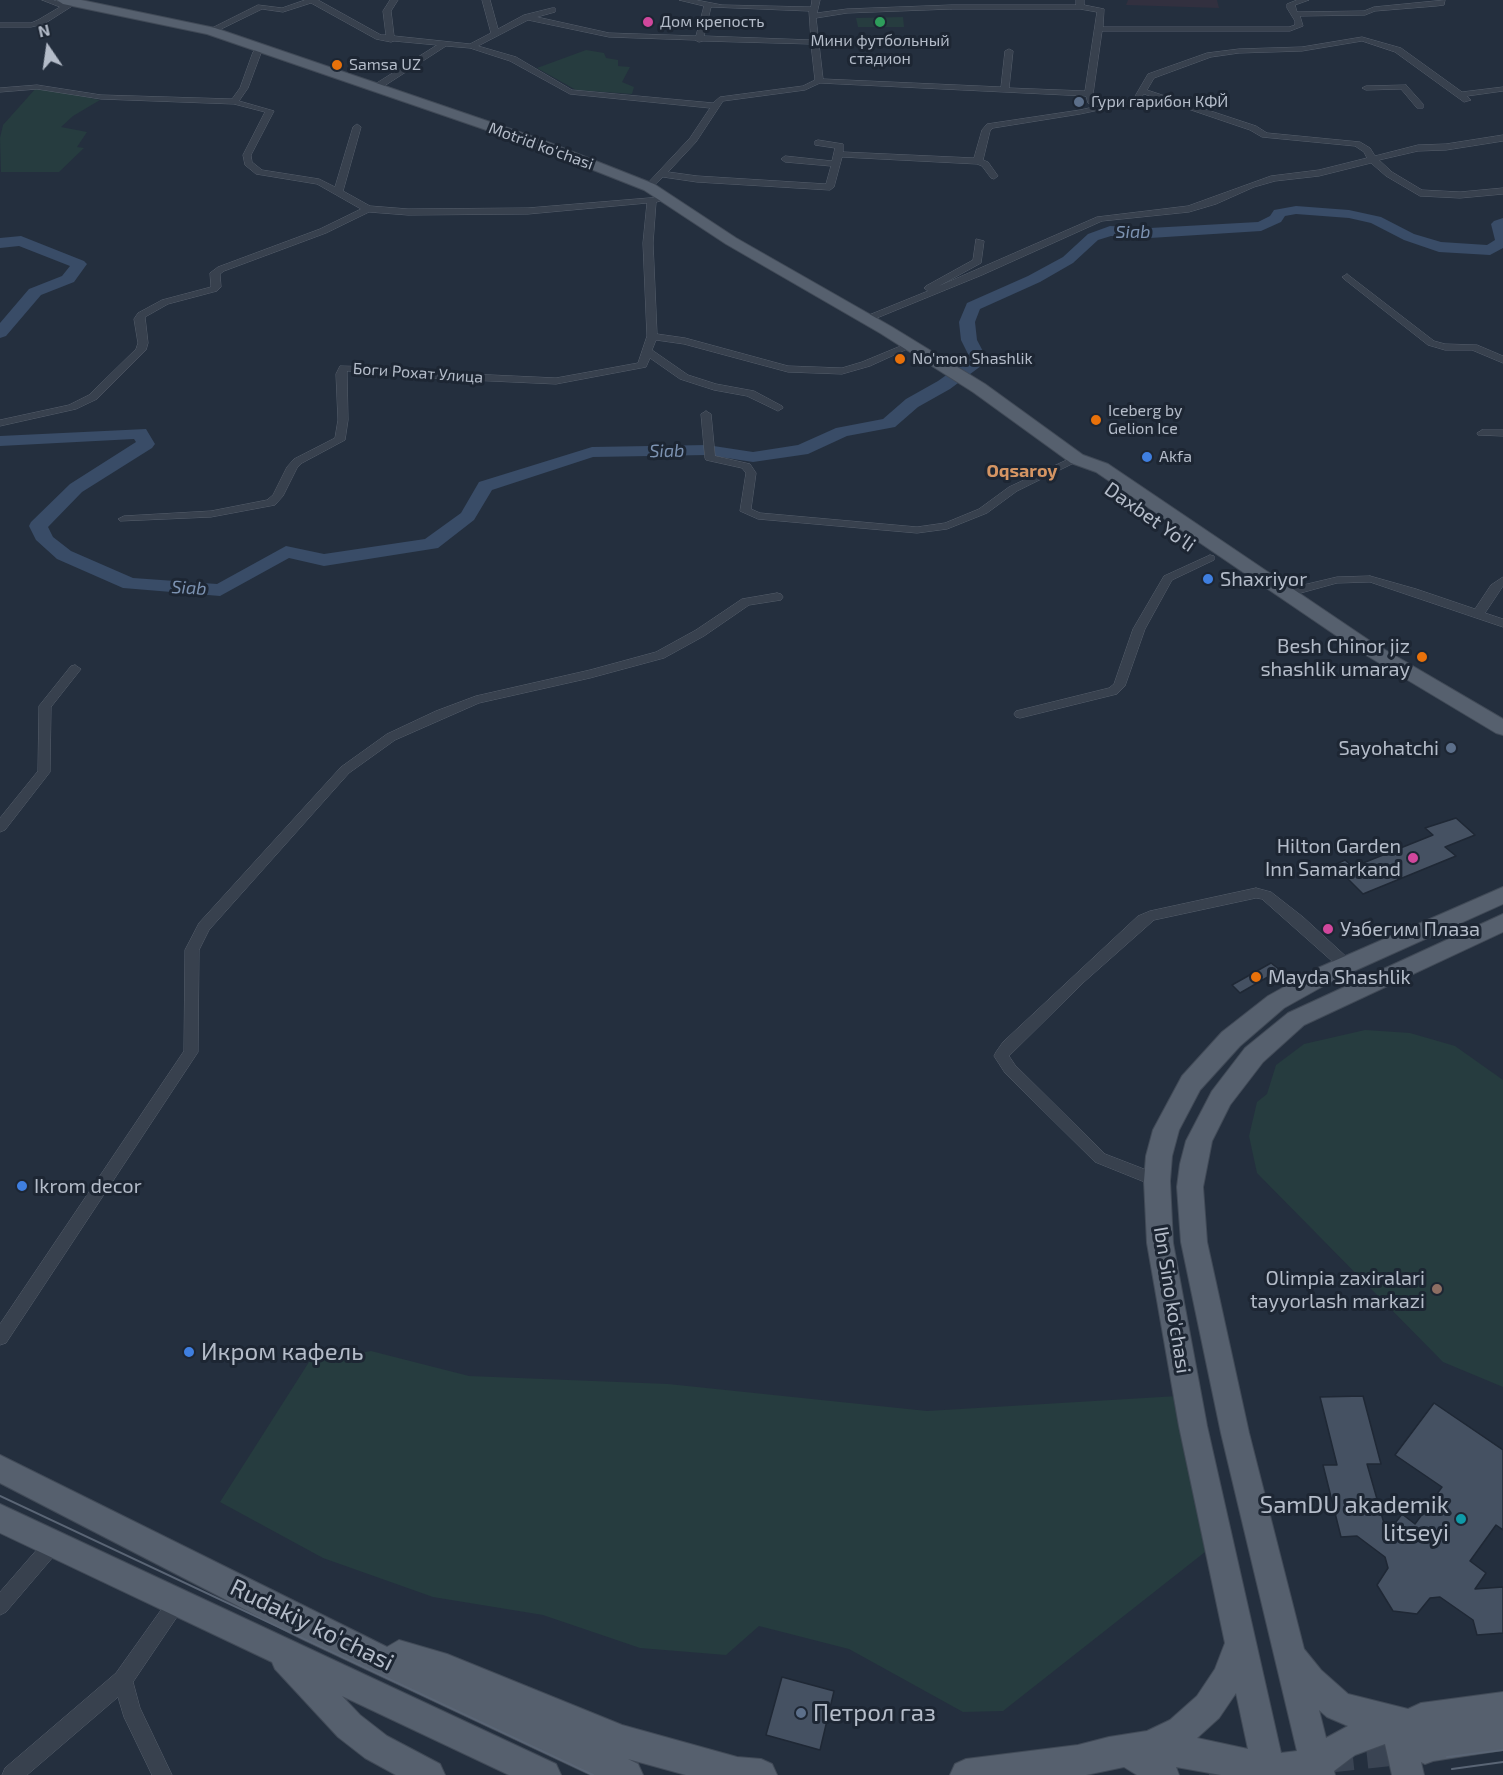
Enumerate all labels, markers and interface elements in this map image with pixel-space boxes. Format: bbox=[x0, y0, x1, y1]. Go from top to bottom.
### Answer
place label: Дом крепость bbox=[660, 12, 765, 32]
marker: Дом крепость bbox=[641, 15, 655, 29]
marker: Мини футбольный стадион bbox=[873, 15, 887, 29]
north arrow bbox=[18, 18, 78, 78]
text: N bbox=[36, 19, 52, 41]
place label: Мини футбольный стадион bbox=[810, 31, 950, 69]
place label: Samsa UZ bbox=[349, 55, 421, 75]
marker: Samsa UZ bbox=[330, 58, 344, 72]
place label: Гури гарибон КФЙ bbox=[1091, 92, 1228, 112]
marker: Гури гарибон КФЙ bbox=[1072, 95, 1086, 109]
street label: Motrid ko'chasi bbox=[486, 118, 596, 174]
water label: Siab bbox=[1115, 221, 1151, 243]
place label: No'mon Shashlik bbox=[912, 349, 1033, 369]
marker: No'mon Shashlik bbox=[893, 352, 907, 366]
street label: Боги Рохат Улица bbox=[352, 359, 484, 387]
place label: Iceberg by Gelion Ice bbox=[1108, 401, 1183, 439]
marker: Iceberg by Gelion Ice bbox=[1089, 413, 1103, 427]
water label: Siab bbox=[649, 440, 685, 462]
place label: Akfa bbox=[1159, 447, 1192, 467]
marker: Akfa bbox=[1140, 450, 1154, 464]
district label: Oqsaroy bbox=[986, 460, 1058, 482]
street label: Daxbet Yo'li bbox=[1100, 477, 1200, 557]
place label: Shaxriyor bbox=[1220, 567, 1307, 591]
marker: Shaxriyor bbox=[1201, 572, 1215, 586]
water label: Siab bbox=[171, 576, 207, 600]
place label: Besh Chinor jiz shashlik umaray bbox=[1260, 634, 1410, 681]
marker: Besh Chinor jiz shashlik umaray bbox=[1415, 650, 1429, 664]
place label: Sayohatchi bbox=[1338, 736, 1439, 760]
marker: Sayohatchi bbox=[1444, 741, 1458, 755]
place label: Hilton Garden Inn Samarkand bbox=[1265, 834, 1401, 881]
marker: Hilton Garden Inn Samarkand bbox=[1406, 851, 1420, 865]
place label: Узбегим Плаза bbox=[1340, 917, 1480, 941]
marker: Узбегим Плаза bbox=[1321, 922, 1335, 936]
place label: Mayda Shashlik bbox=[1268, 965, 1411, 989]
marker: Mayda Shashlik bbox=[1249, 970, 1263, 984]
place label: Ikrom decor bbox=[34, 1174, 142, 1198]
marker: Ikrom decor bbox=[15, 1179, 29, 1193]
street label: Ibn Sino ko'chasi bbox=[1149, 1225, 1195, 1375]
place label: Olimpia zaxiralari tayyorlash markazi bbox=[1250, 1266, 1425, 1313]
marker: Olimpia zaxiralari tayyorlash markazi bbox=[1430, 1282, 1444, 1296]
place label: Икром кафель bbox=[201, 1338, 364, 1366]
marker: Икром кафель bbox=[182, 1345, 196, 1359]
place label: SamDU akademik litseyi bbox=[1260, 1491, 1449, 1547]
marker: SamDU akademik litseyi bbox=[1454, 1512, 1468, 1526]
street label: Rudakiy ko'chasi bbox=[226, 1573, 398, 1677]
place label: Петрол газ bbox=[813, 1699, 936, 1727]
marker: Петрол газ bbox=[794, 1706, 808, 1720]

